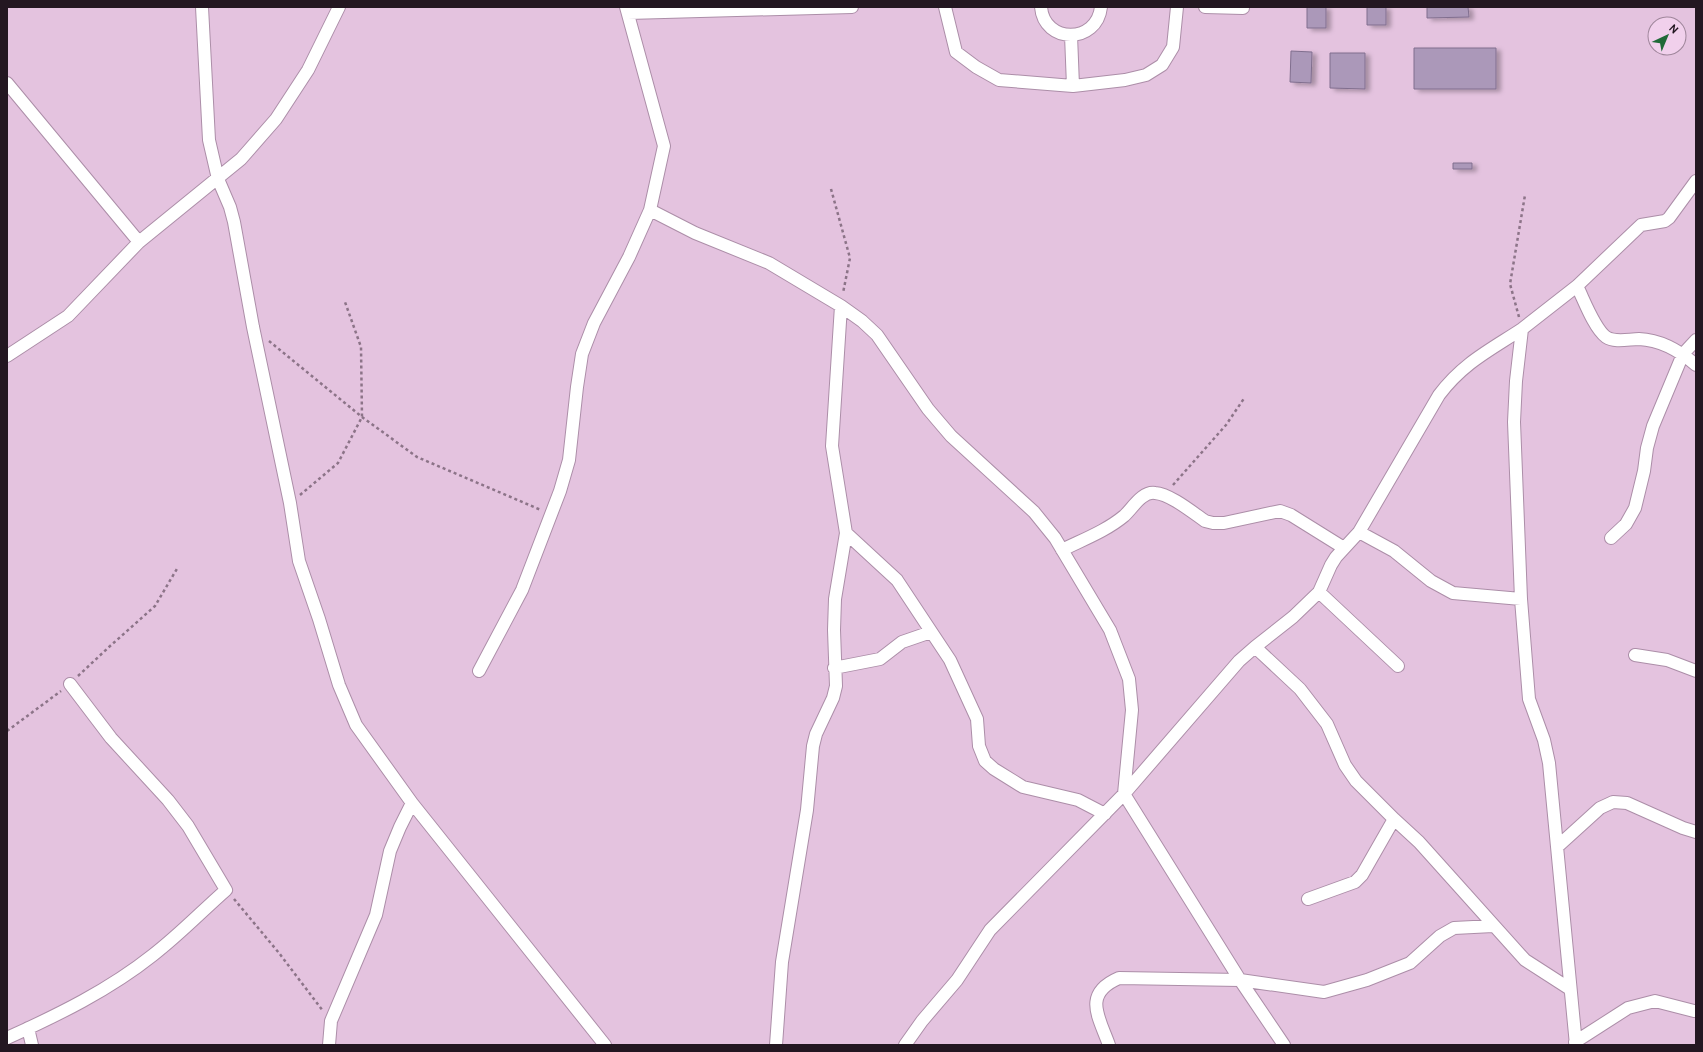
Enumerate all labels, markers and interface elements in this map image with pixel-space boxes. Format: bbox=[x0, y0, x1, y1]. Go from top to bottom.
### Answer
north arrow bbox=[1647, 16, 1687, 56]
text: N bbox=[1666, 22, 1681, 37]

